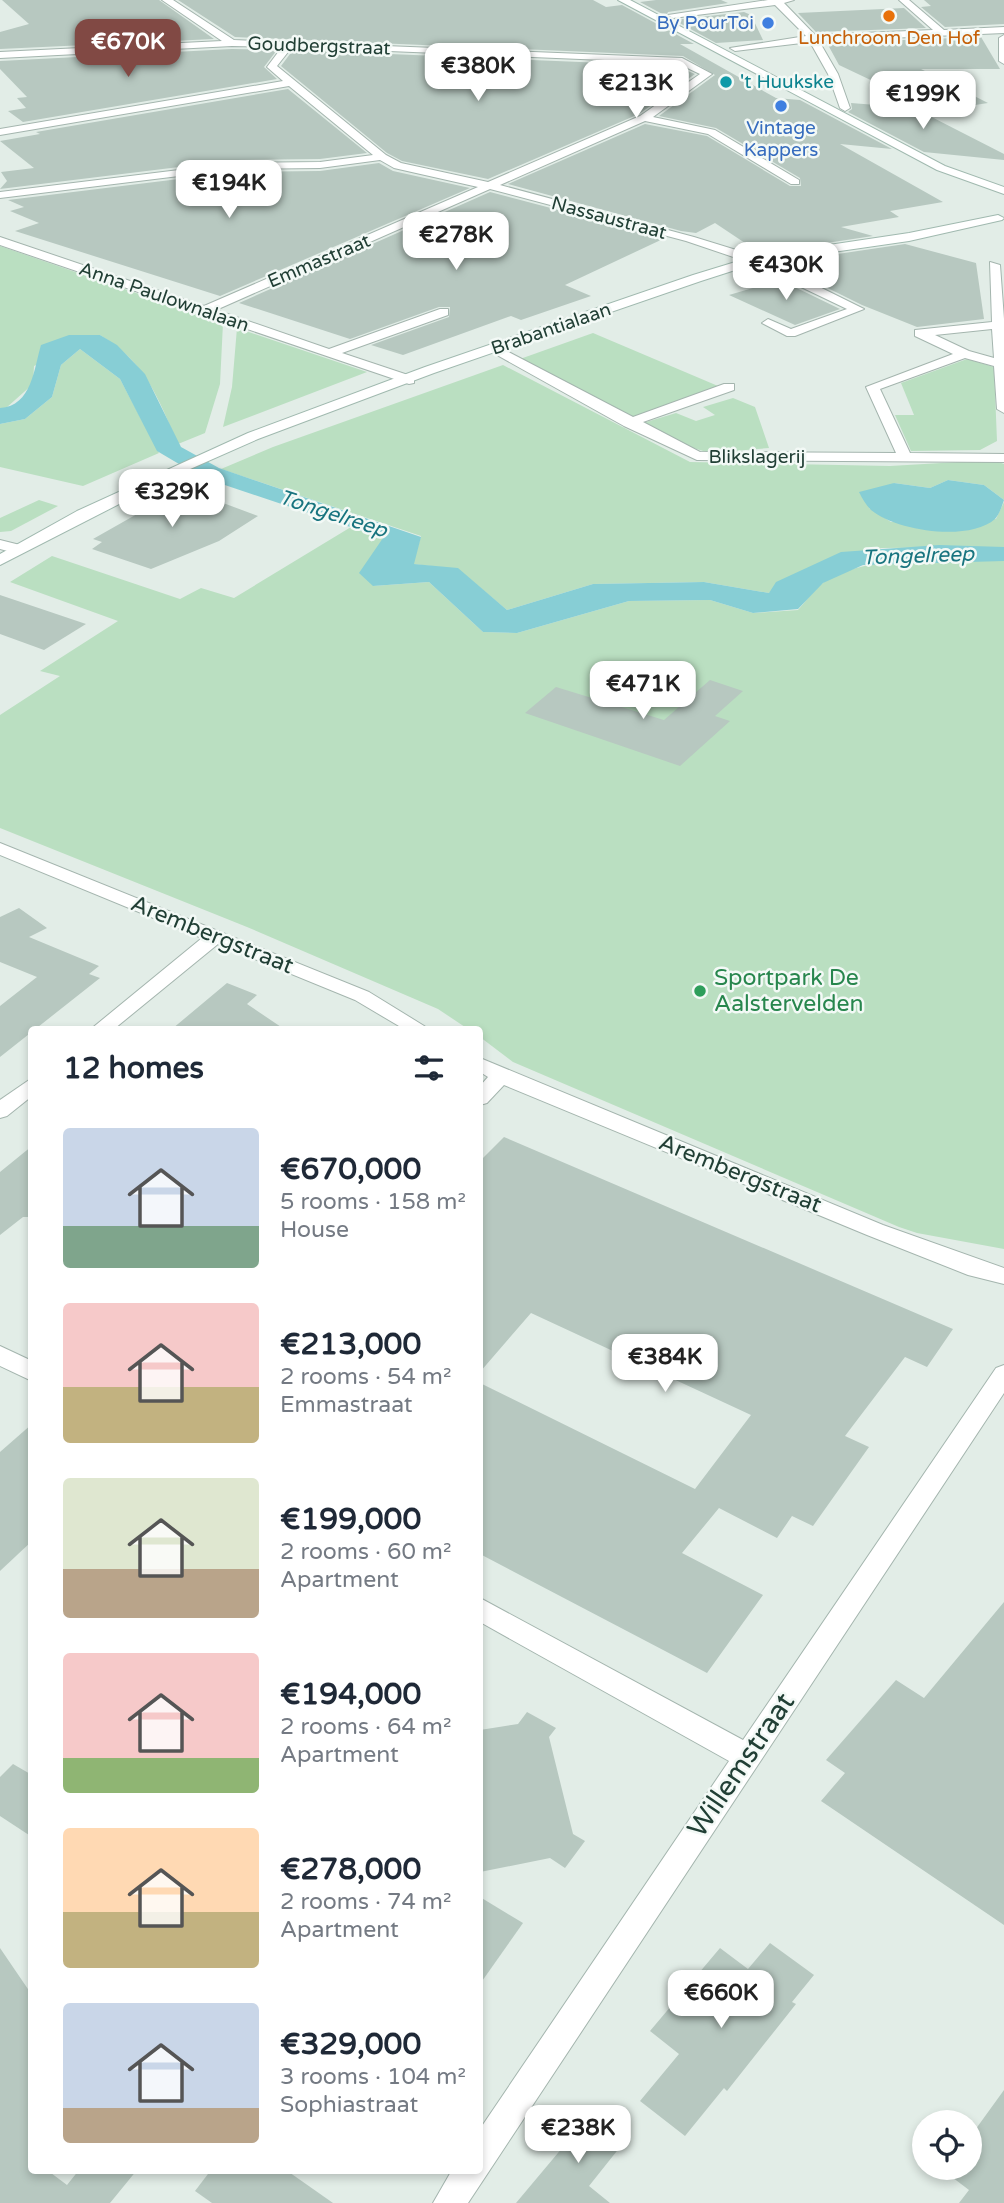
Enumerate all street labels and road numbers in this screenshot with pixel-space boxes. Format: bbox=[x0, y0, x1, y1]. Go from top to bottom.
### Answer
street label: Goudbergstraat bbox=[247, 33, 391, 59]
street label: Nassaustraat bbox=[549, 192, 669, 244]
street label: Emmastraat bbox=[264, 229, 374, 293]
street label: Anna Paulownalaan bbox=[76, 258, 252, 336]
street label: Brabantialaan bbox=[488, 298, 614, 360]
street label: Blikslagerij bbox=[709, 446, 805, 468]
street label: Arembergstraat bbox=[127, 890, 298, 980]
street label: Arembergstraat bbox=[655, 1129, 826, 1219]
street label: Willemstraat bbox=[680, 1686, 802, 1844]

